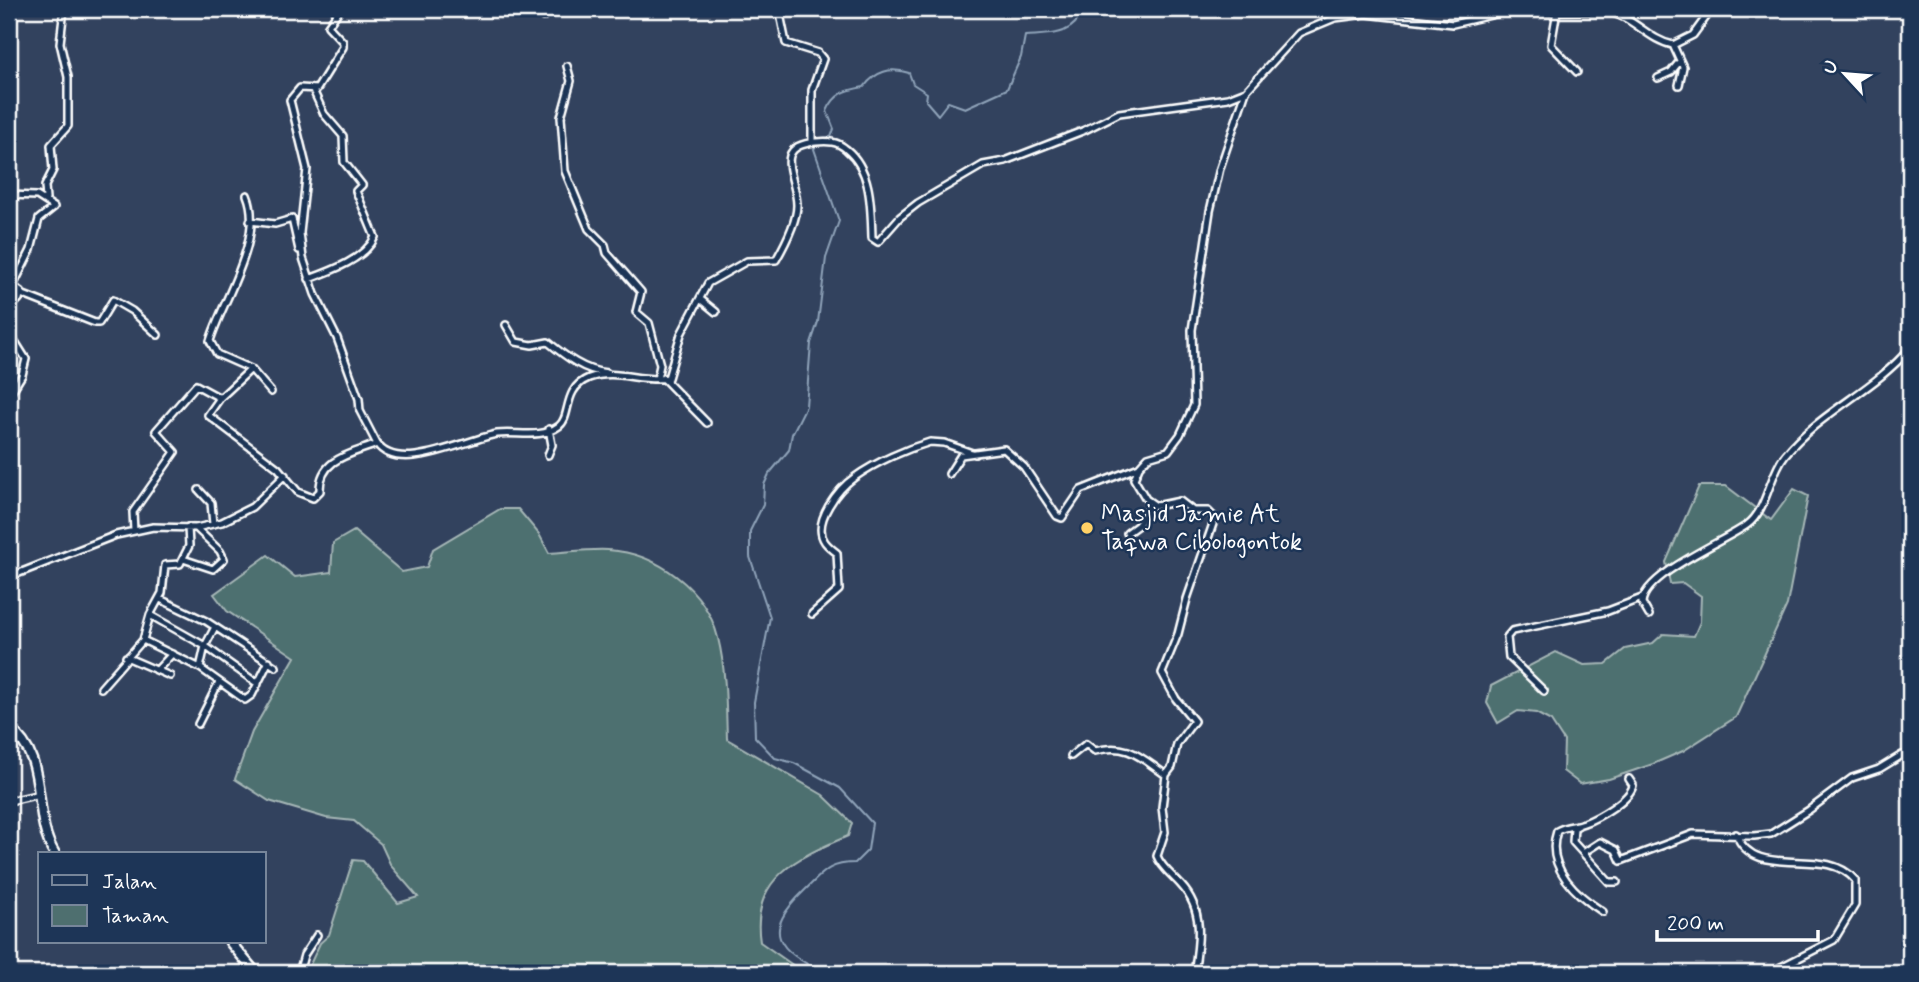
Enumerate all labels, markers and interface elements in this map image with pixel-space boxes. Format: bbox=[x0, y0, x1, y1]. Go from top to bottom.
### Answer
north arrow bbox=[1811, 38, 1881, 108]
text: U bbox=[1817, 56, 1845, 78]
place label: Masjid Jamie At Taqwa Cibologontok bbox=[1101, 499, 1302, 558]
marker: Masjid Jamie At Taqwa Cibologontok bbox=[1079, 520, 1095, 536]
legend bbox=[38, 852, 266, 944]
text: Jalan bbox=[102, 868, 157, 896]
scale bar bbox=[1657, 898, 1818, 942]
text: Taman bbox=[102, 902, 169, 930]
text: 200 m bbox=[1667, 910, 1724, 938]

